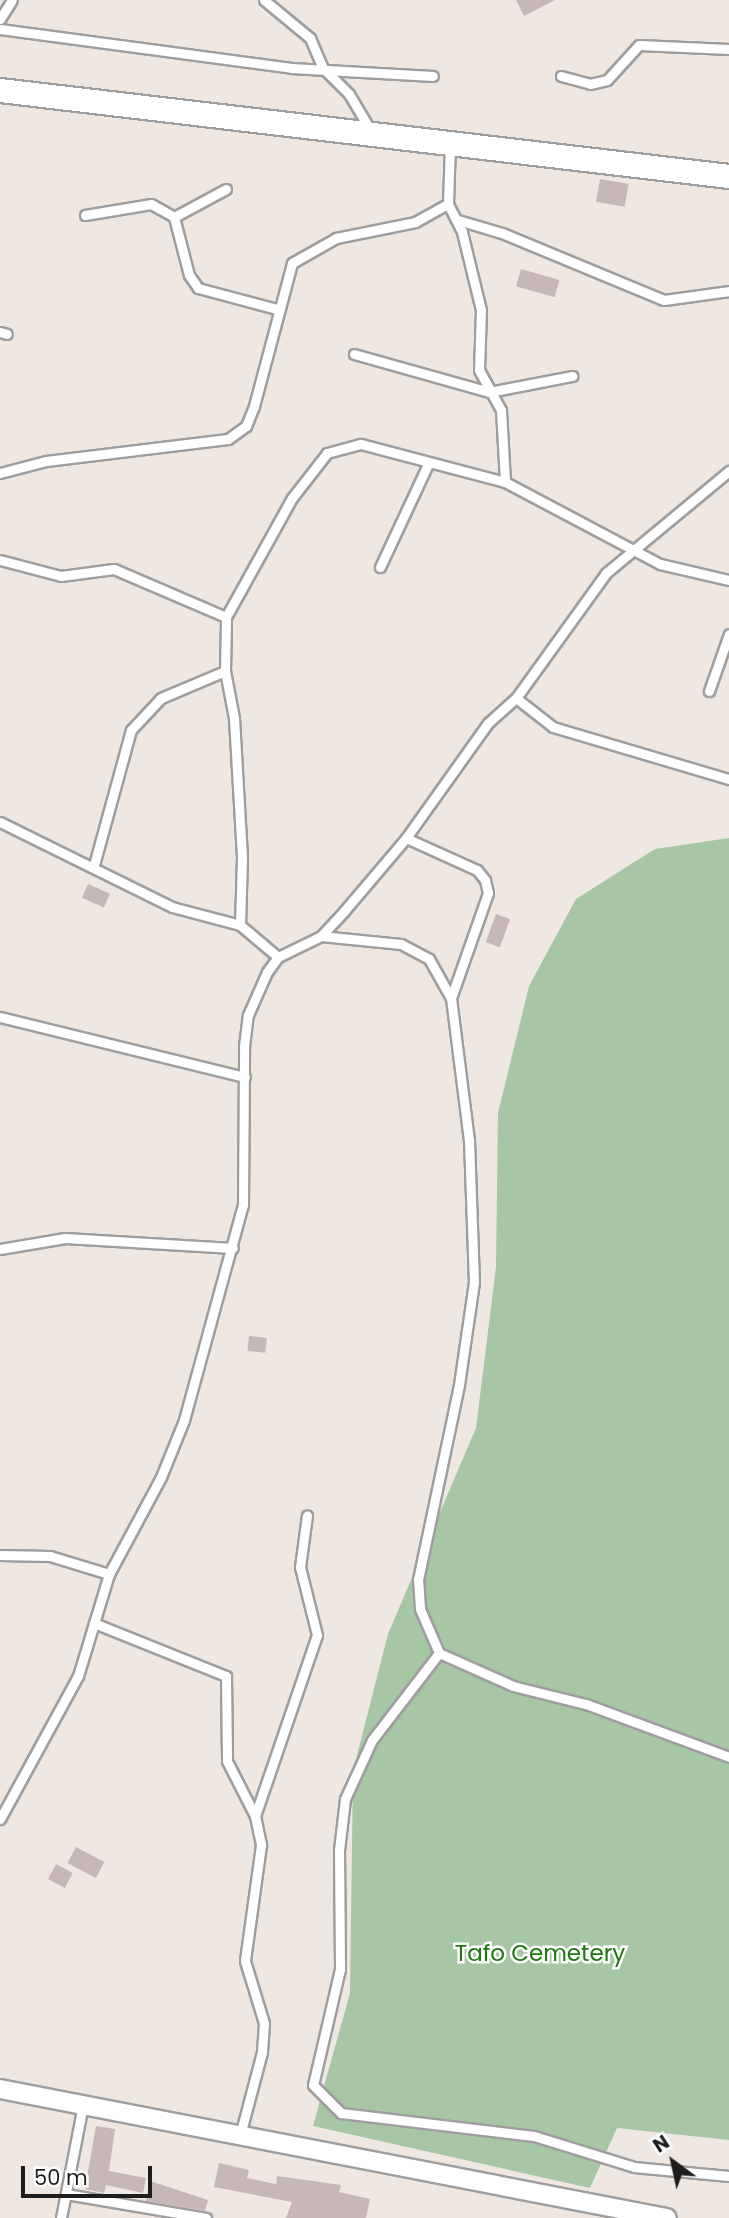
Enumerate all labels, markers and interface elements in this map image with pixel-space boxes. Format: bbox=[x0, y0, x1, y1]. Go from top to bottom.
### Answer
park label: Tafo Cemetery bbox=[455, 1939, 625, 1967]
north arrow bbox=[638, 2127, 708, 2197]
text: N bbox=[648, 2129, 675, 2159]
scale bar bbox=[24, 2152, 156, 2196]
text: 50 m bbox=[34, 2163, 88, 2192]

